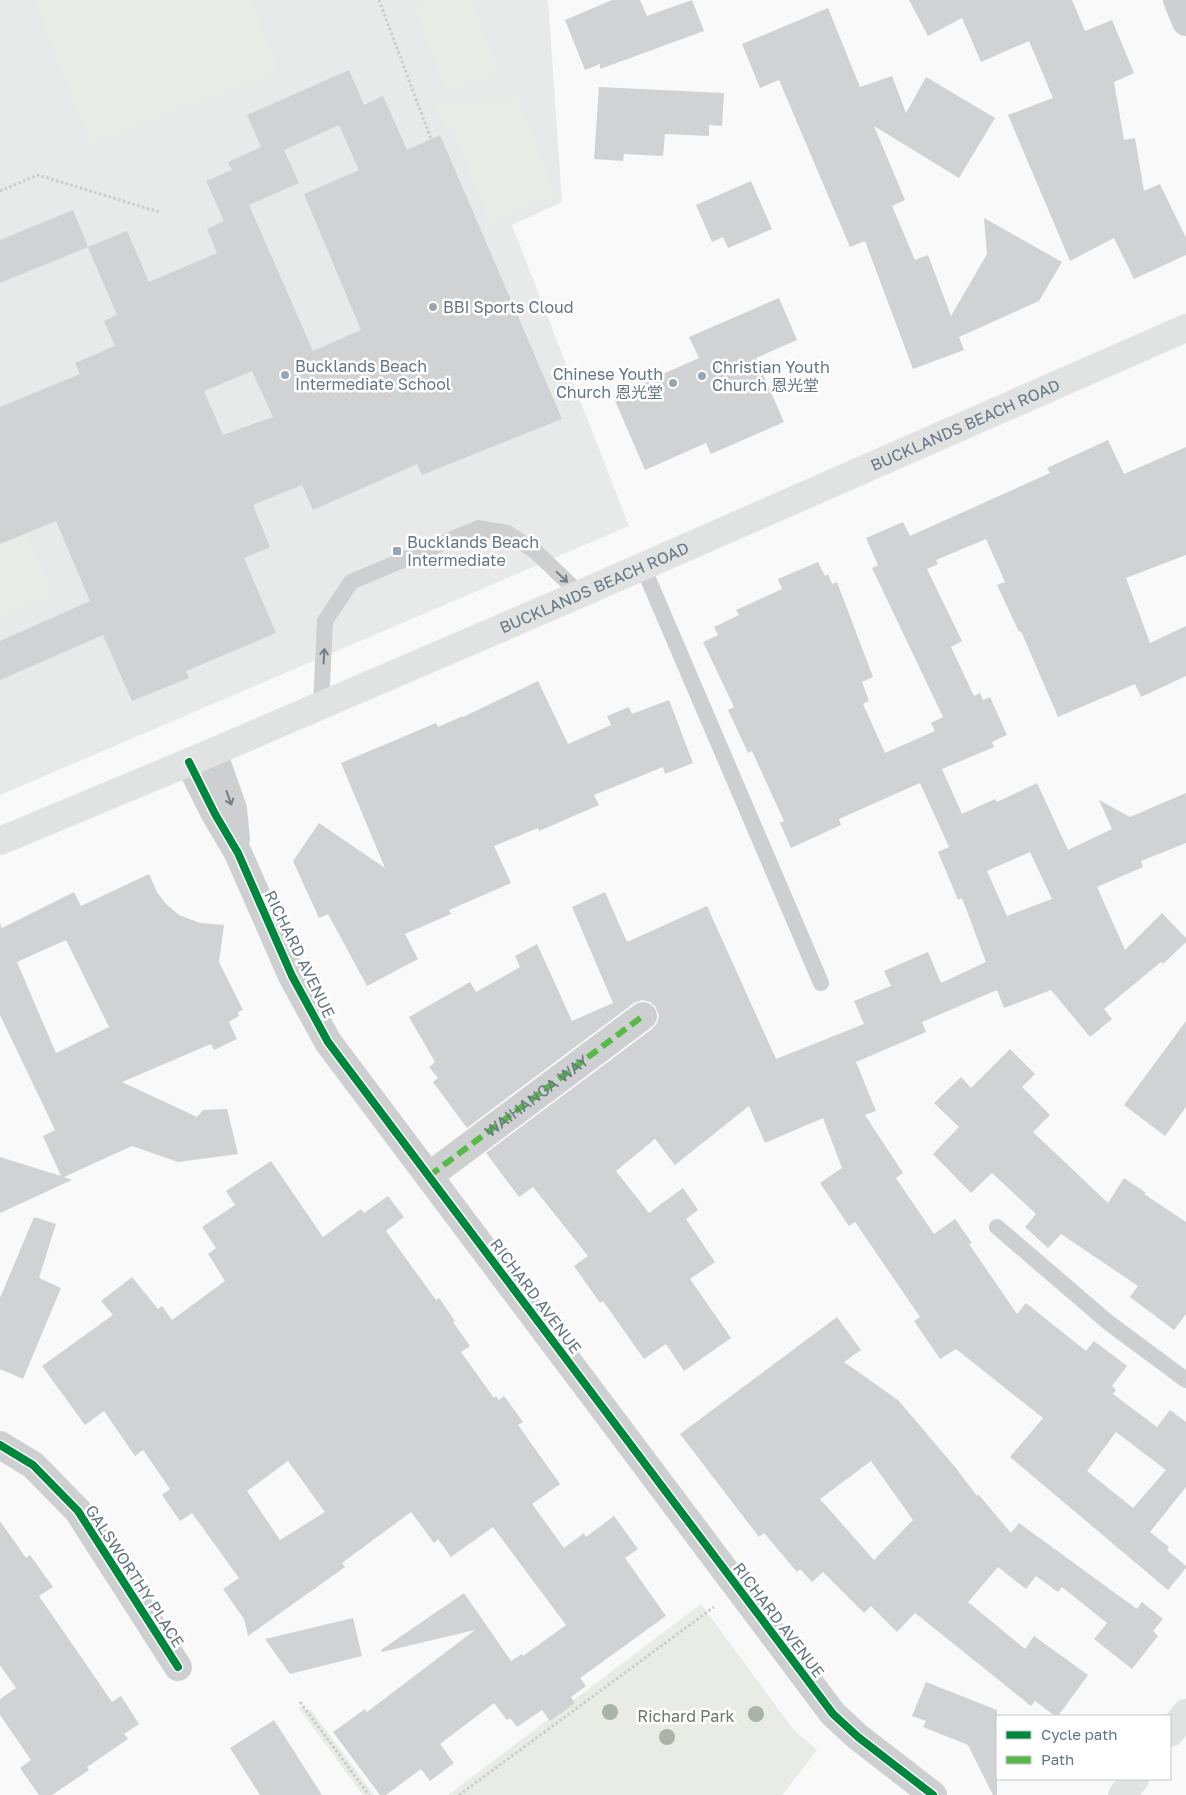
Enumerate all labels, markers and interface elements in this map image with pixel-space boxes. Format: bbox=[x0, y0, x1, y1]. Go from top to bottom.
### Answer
place label: BBI Sports Cloud bbox=[443, 297, 574, 317]
marker: BBI Sports Cloud bbox=[427, 301, 439, 313]
place label: Bucklands Beach Intermediate School bbox=[295, 356, 451, 394]
place label: Christian Youth Church 恩光堂 bbox=[712, 357, 830, 395]
place label: Chinese Youth Church 恩光堂 bbox=[553, 364, 663, 402]
marker: Bucklands Beach Intermediate School bbox=[279, 369, 291, 381]
marker: Christian Youth Church 恩光堂 bbox=[696, 370, 708, 382]
street label: BUCKLANDS BEACH ROAD bbox=[867, 375, 1063, 475]
marker: Chinese Youth Church 恩光堂 bbox=[667, 377, 679, 389]
place label: Bucklands Beach Intermediate bbox=[407, 532, 539, 570]
street label: BUCKLANDS BEACH ROAD bbox=[496, 537, 692, 637]
marker: Bucklands Beach Intermediate bbox=[391, 545, 403, 557]
one-way arrow bbox=[556, 571, 568, 583]
one-way arrow bbox=[319, 648, 328, 664]
one-way arrow bbox=[225, 789, 234, 805]
street label: RICHARD AVENUE bbox=[261, 887, 339, 1021]
street label: WAIHANGA WAY bbox=[480, 1050, 593, 1141]
street label: RICHARD AVENUE bbox=[486, 1234, 586, 1358]
street label: GALSWORTHY PLACE bbox=[81, 1501, 189, 1651]
street label: RICHARD AVENUE bbox=[729, 1558, 829, 1682]
park label: Richard Park bbox=[637, 1706, 735, 1726]
legend bbox=[996, 1715, 1171, 1780]
text: Cycle path bbox=[1041, 1725, 1117, 1743]
text: Path bbox=[1041, 1750, 1074, 1768]

